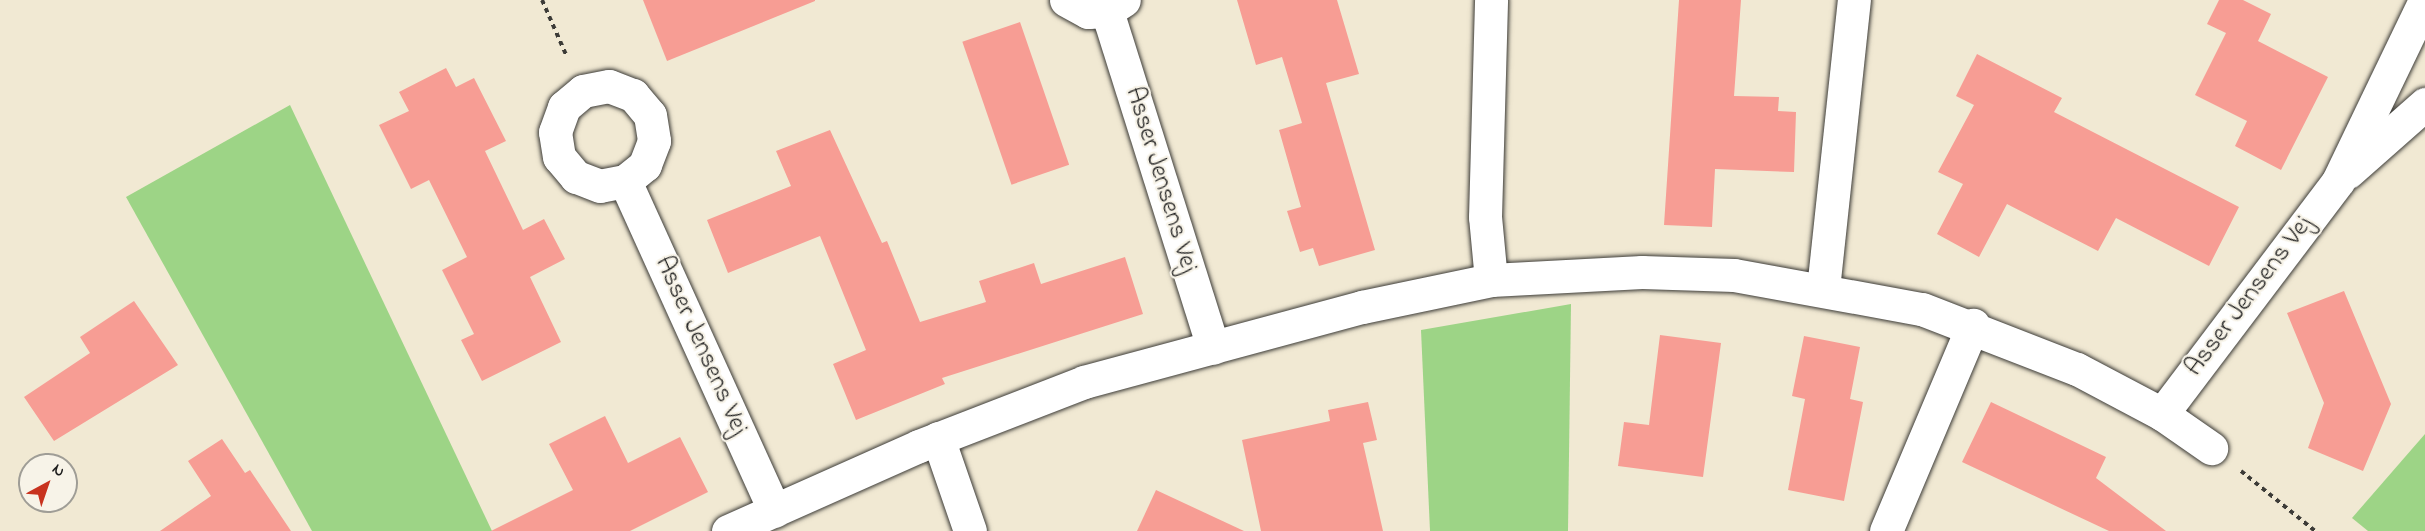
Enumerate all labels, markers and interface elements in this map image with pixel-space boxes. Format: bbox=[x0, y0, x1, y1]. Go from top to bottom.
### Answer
street label: Asser Jensens Vej bbox=[1117, 83, 1203, 277]
street label: Asser Jensens Vej bbox=[2180, 211, 2320, 383]
street label: Asser Jensens Vej bbox=[647, 252, 753, 440]
north arrow bbox=[18, 453, 78, 513]
text: N bbox=[46, 458, 70, 483]

